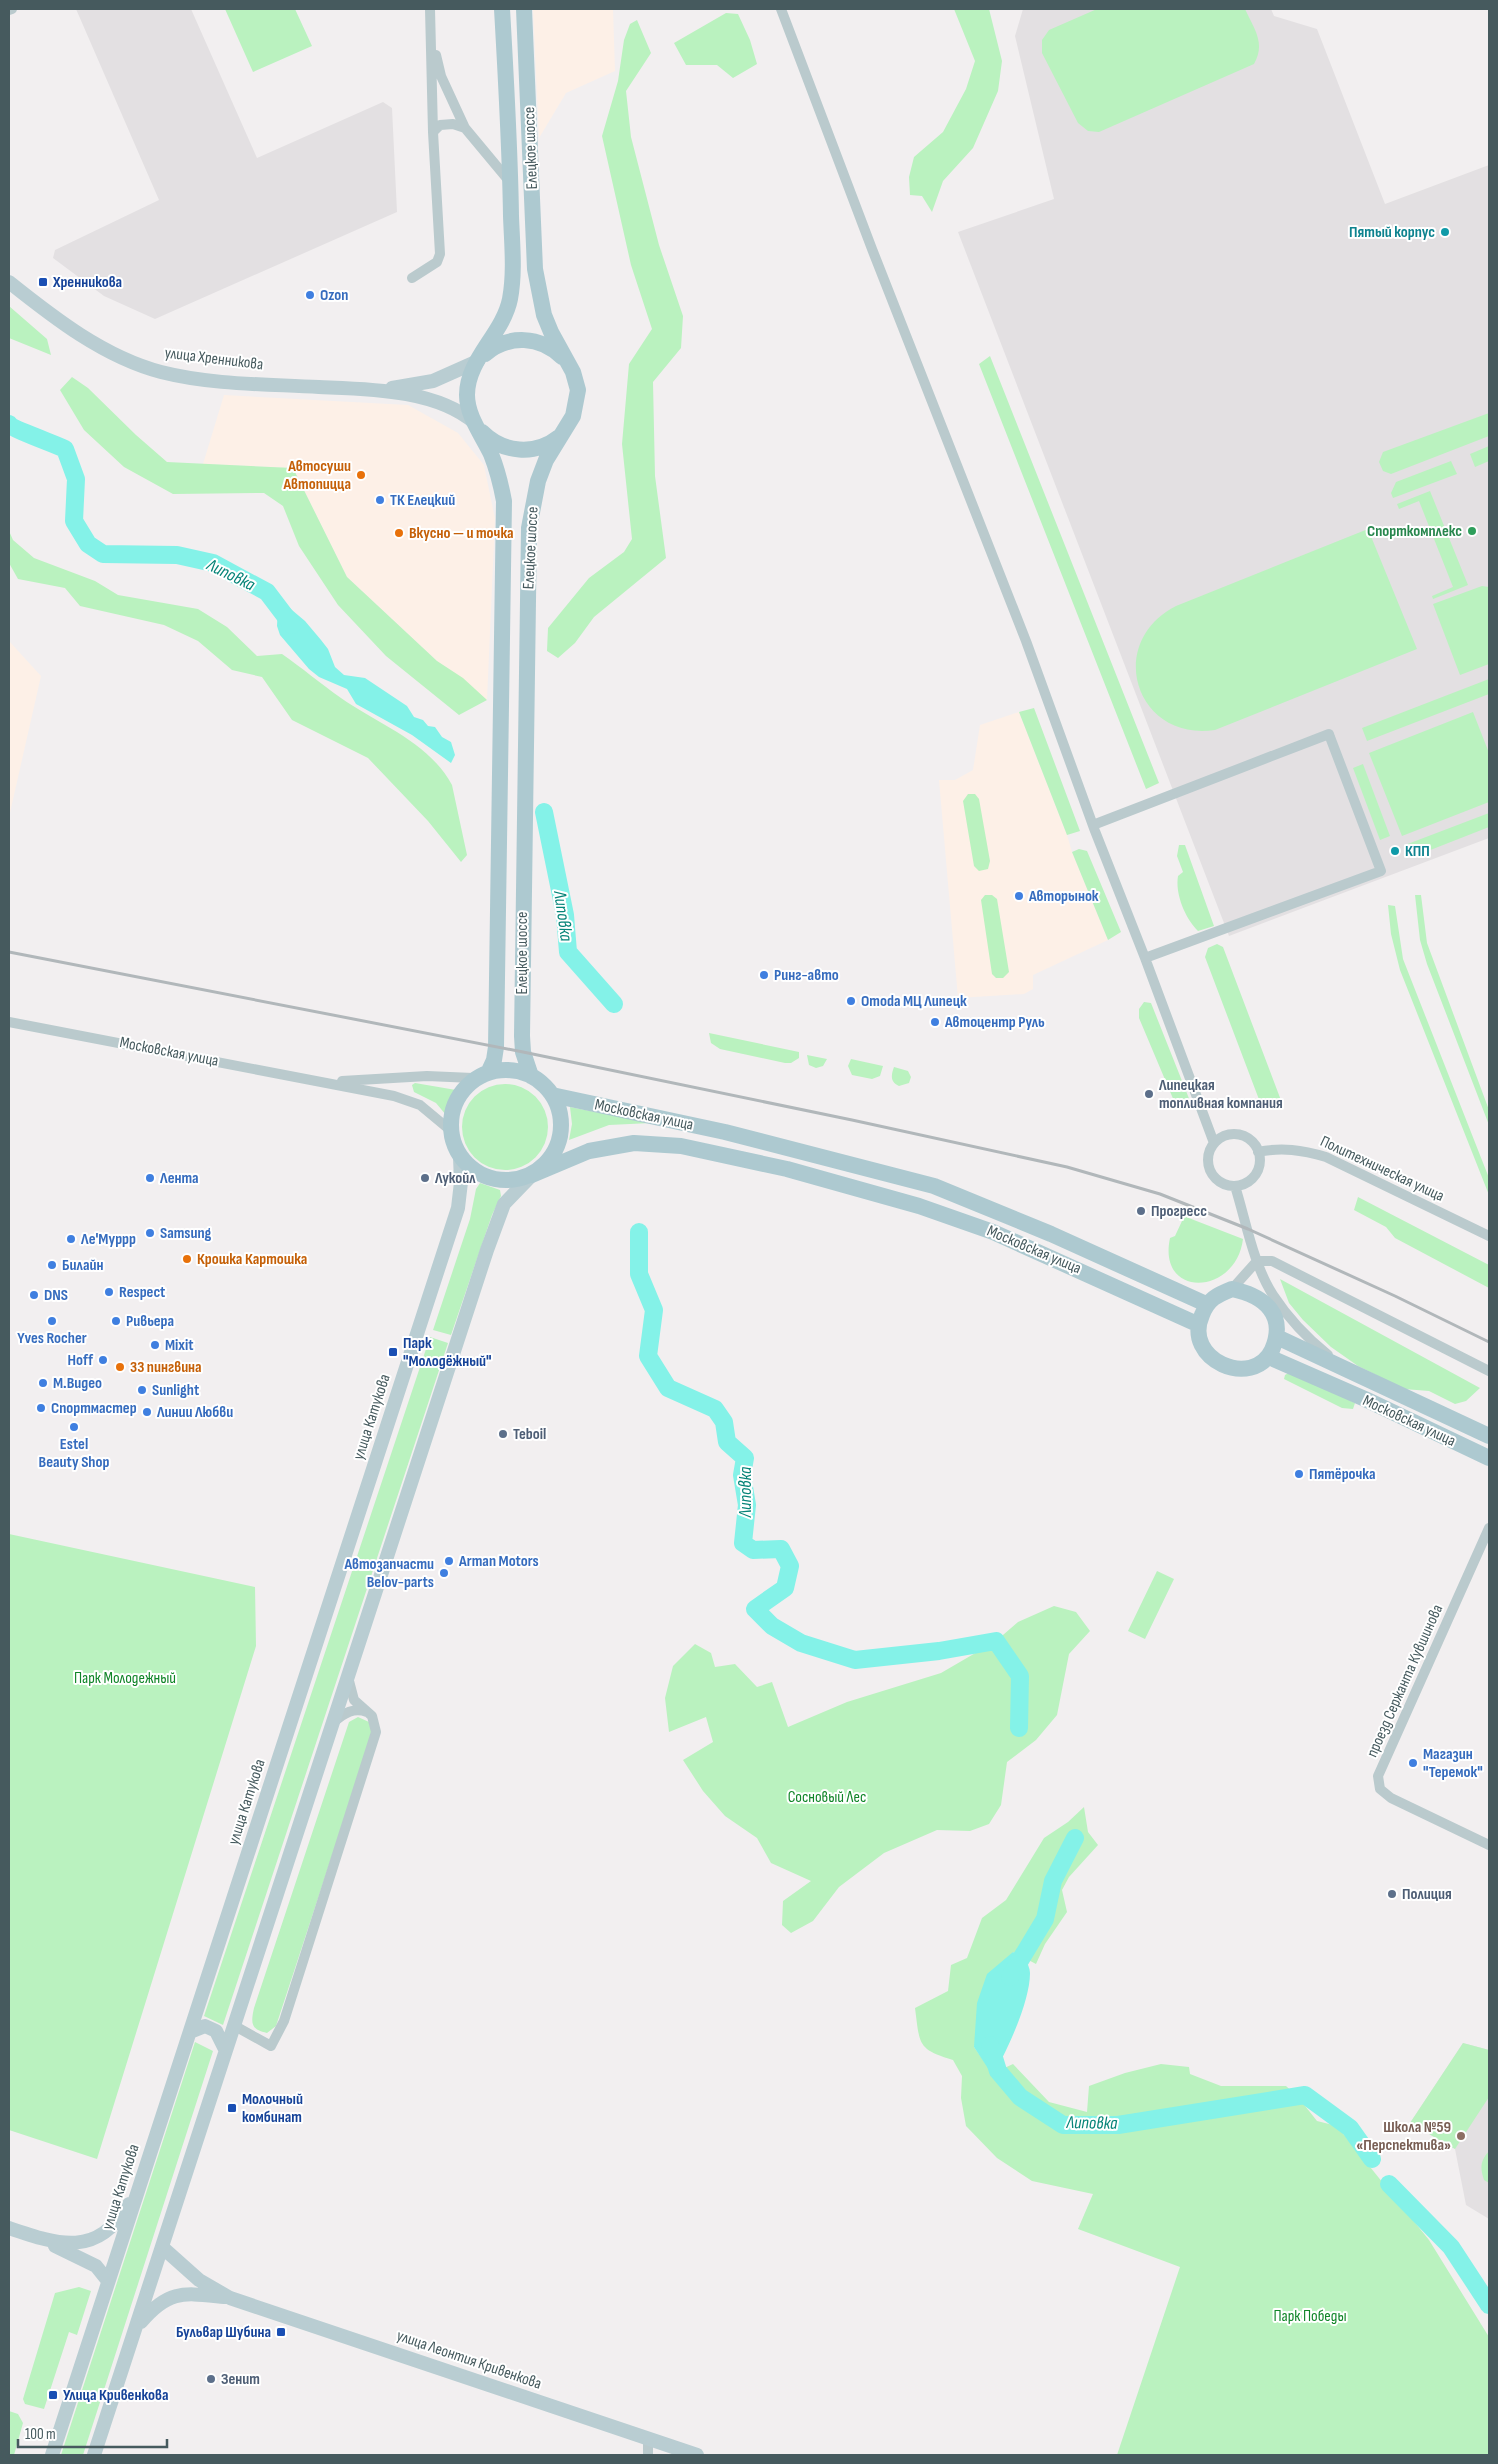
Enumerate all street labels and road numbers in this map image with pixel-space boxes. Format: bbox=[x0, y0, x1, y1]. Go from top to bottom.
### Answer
street label: Елецкое шоссе bbox=[520, 106, 542, 190]
street label: улица Хренникова bbox=[164, 344, 264, 374]
street label: Елецкое шоссе bbox=[519, 506, 543, 590]
street label: Елецкое шоссе bbox=[513, 912, 532, 994]
street label: Московская улица bbox=[118, 1033, 220, 1071]
street label: Московская улица bbox=[593, 1095, 695, 1135]
street label: Политехническая улица bbox=[1317, 1132, 1447, 1206]
street label: Московская улица bbox=[984, 1222, 1084, 1278]
street label: улица Катукова bbox=[349, 1372, 395, 1462]
street label: Московская улица bbox=[1360, 1391, 1458, 1451]
street label: проезд Сержанта Кувшинова bbox=[1363, 1602, 1447, 1760]
street label: улица Катукова bbox=[224, 1757, 270, 1847]
street label: улица Катукова bbox=[98, 2142, 144, 2232]
street label: улица Леонтия Кривенкова bbox=[394, 2326, 544, 2394]

